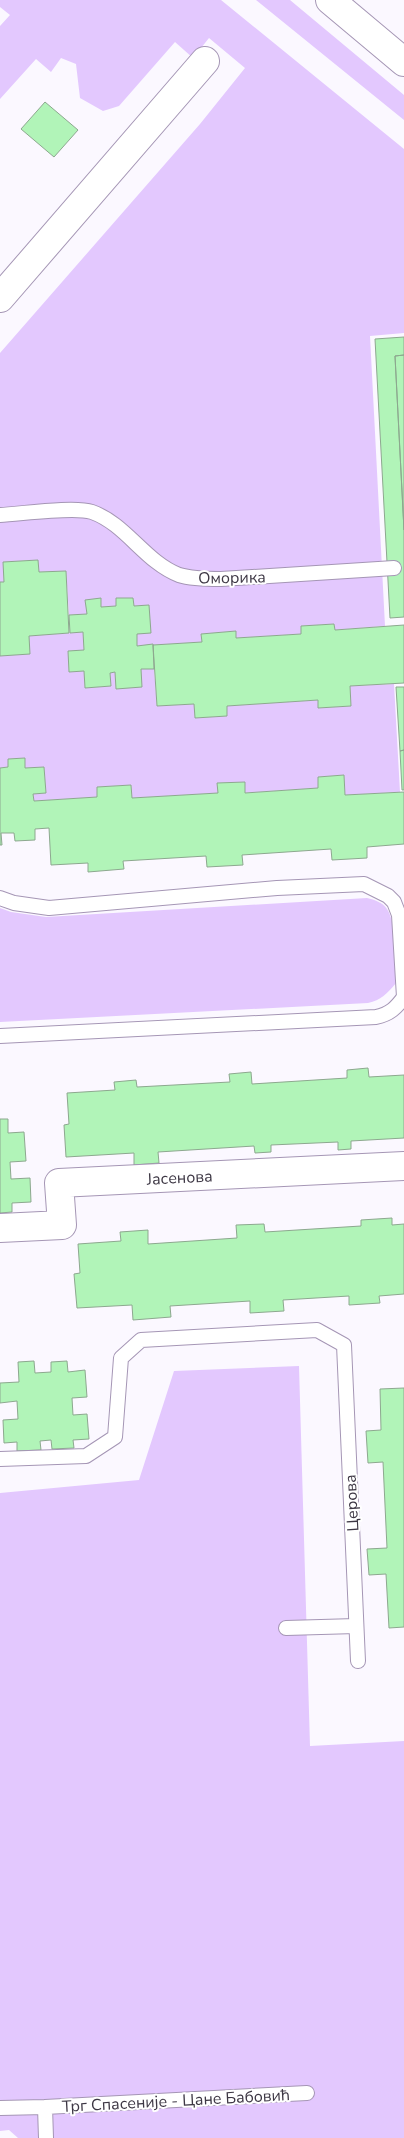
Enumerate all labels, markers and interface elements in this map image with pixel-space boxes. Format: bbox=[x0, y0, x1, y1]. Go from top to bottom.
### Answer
street label: Оморика bbox=[198, 566, 266, 590]
street label: Јасенова bbox=[145, 1165, 213, 1191]
street label: Церова bbox=[340, 1474, 364, 1532]
street label: Трг Спасеније - Цане Бабовић bbox=[61, 2084, 291, 2118]

